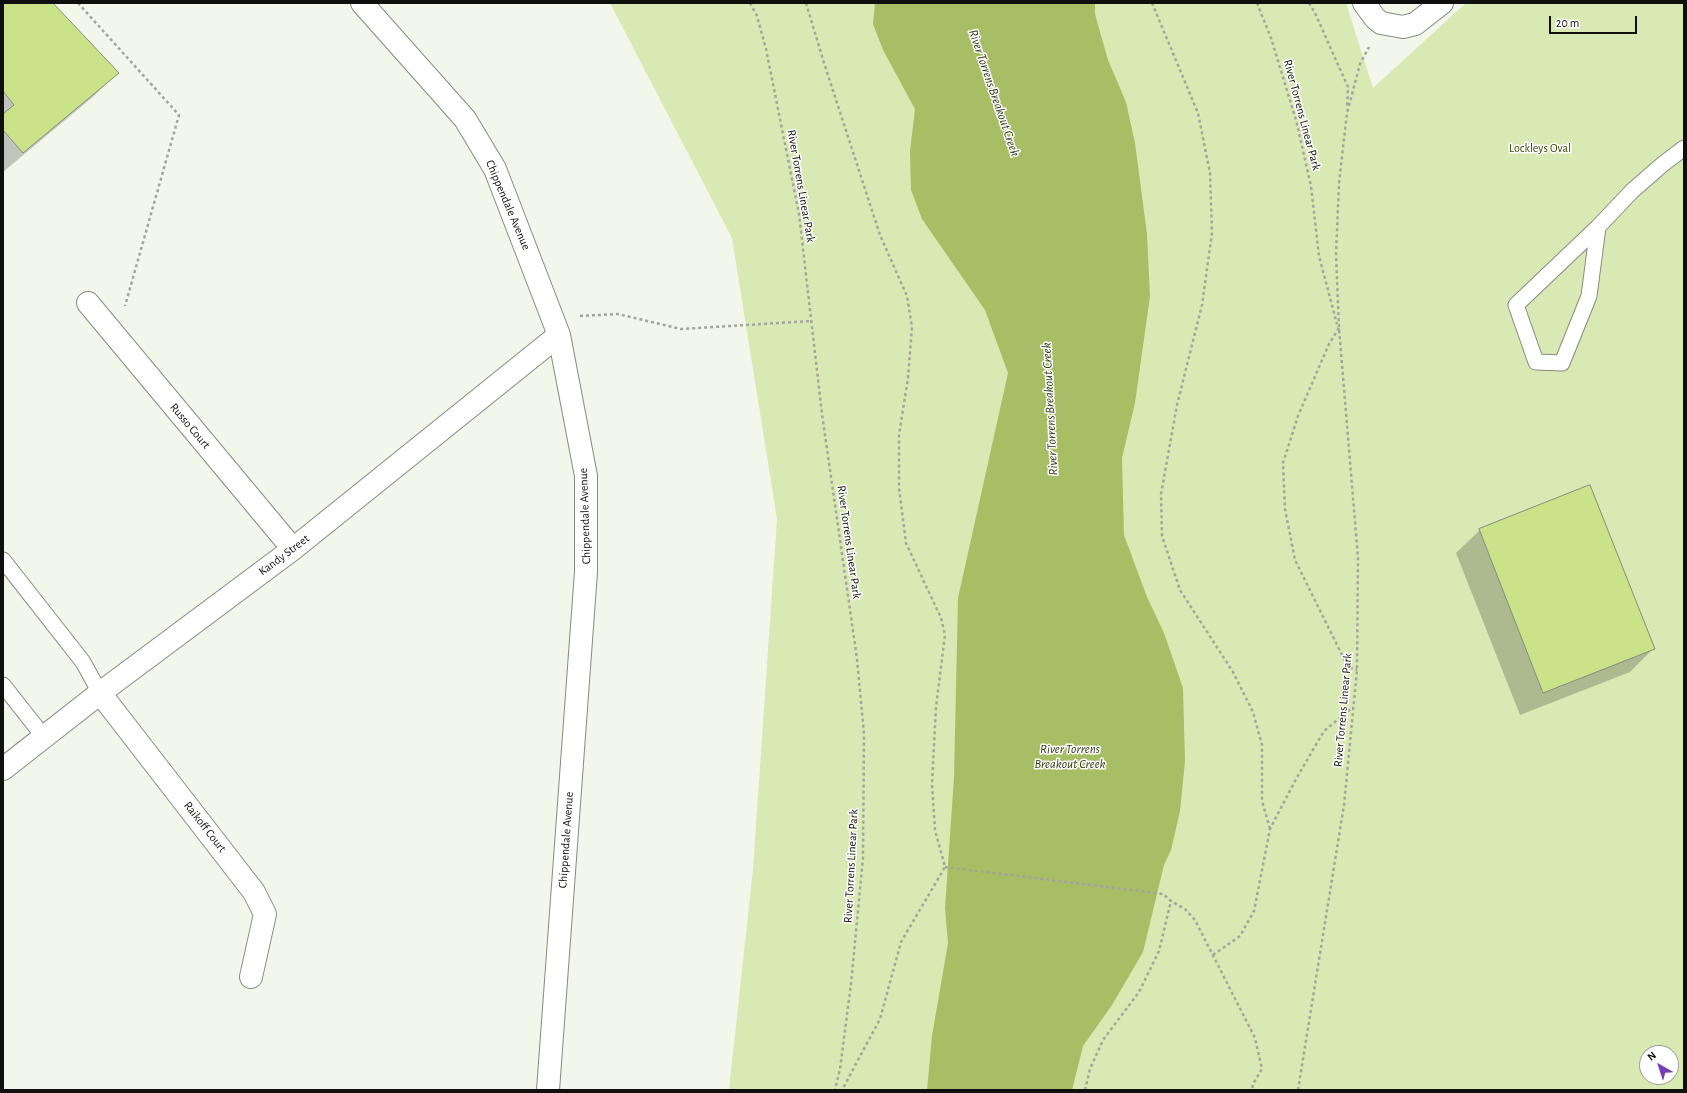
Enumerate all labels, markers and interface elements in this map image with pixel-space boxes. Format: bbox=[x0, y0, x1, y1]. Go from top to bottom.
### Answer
scale bar bbox=[1551, 8, 1639, 34]
text: 20 m bbox=[1556, 17, 1579, 29]
water label: River Torrens Breakout Creek bbox=[965, 28, 1023, 158]
street label: River Torrens Linear Park bbox=[1280, 58, 1324, 172]
street label: River Torrens Linear Park bbox=[784, 129, 818, 243]
park label: Lockleys Oval bbox=[1509, 141, 1571, 155]
street label: Chippendale Avenue bbox=[483, 158, 533, 252]
water label: River Torrens Breakout Creek bbox=[1039, 342, 1061, 476]
street label: Russo Court bbox=[167, 400, 213, 452]
street label: Chippendale Avenue bbox=[576, 468, 594, 564]
street label: River Torrens Linear Park bbox=[834, 484, 864, 600]
street label: Kandy Street bbox=[256, 531, 312, 579]
street label: River Torrens Linear Park bbox=[1331, 652, 1355, 768]
water label: River Torrens Breakout Creek bbox=[1034, 741, 1106, 772]
street label: Chippendale Avenue bbox=[555, 791, 577, 889]
street label: Raikoff Court bbox=[181, 799, 229, 855]
street label: River Torrens Linear Park bbox=[841, 809, 861, 923]
north arrow bbox=[1639, 1045, 1679, 1085]
text: N bbox=[1645, 1049, 1658, 1063]

